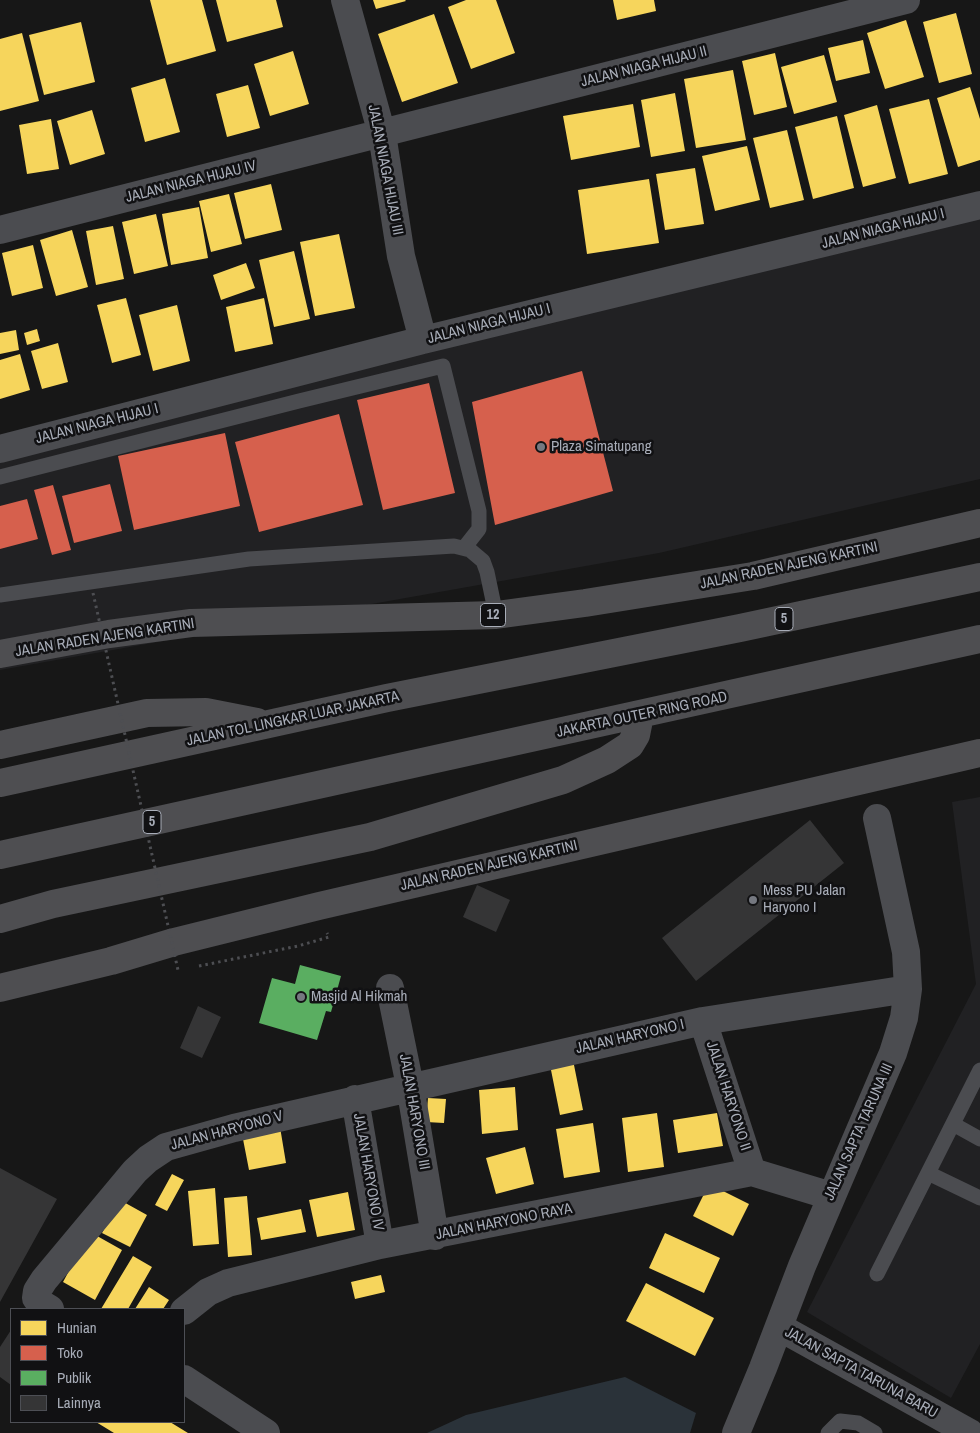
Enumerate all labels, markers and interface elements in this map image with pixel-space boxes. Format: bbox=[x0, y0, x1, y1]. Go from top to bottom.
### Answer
street label: JALAN NIAGA HIJAU II bbox=[579, 43, 709, 91]
street label: JALAN NIAGA HIJAU III bbox=[364, 103, 406, 237]
street label: JALAN NIAGA HIJAU IV bbox=[124, 157, 258, 207]
street label: JALAN NIAGA HIJAU I bbox=[820, 205, 946, 253]
street label: JALAN NIAGA HIJAU I bbox=[426, 300, 552, 348]
street label: JALAN NIAGA HIJAU I bbox=[34, 400, 160, 448]
place label: Plaza Simatupang bbox=[551, 438, 652, 456]
marker: Plaza Simatupang bbox=[535, 441, 547, 453]
street label: JALAN RADEN AJENG KARTINI bbox=[699, 538, 879, 594]
road number: 12 bbox=[480, 604, 506, 626]
road number: 5 bbox=[775, 608, 793, 630]
street label: JALAN RADEN AJENG KARTINI bbox=[14, 615, 196, 661]
street label: JALAN TOL LINGKAR LUAR JAKARTA bbox=[185, 688, 401, 750]
street label: JAKARTA OUTER RING ROAD bbox=[555, 688, 729, 742]
road number: 5 bbox=[143, 810, 161, 834]
street label: JALAN RADEN AJENG KARTINI bbox=[399, 837, 579, 895]
place label: Mess PU Jalan Haryono I bbox=[763, 882, 846, 917]
marker: Mess PU Jalan Haryono I bbox=[747, 894, 759, 906]
place label: Masjid Al Hikmah bbox=[311, 988, 407, 1006]
marker: Masjid Al Hikmah bbox=[295, 991, 307, 1003]
street label: JALAN HARYONO I bbox=[574, 1016, 686, 1058]
street label: JALAN HARYONO II bbox=[702, 1039, 754, 1153]
street label: JALAN HARYONO III bbox=[395, 1053, 433, 1171]
street label: JALAN SAPTA TARUNA III bbox=[821, 1061, 897, 1203]
street label: JALAN HARYONO V bbox=[169, 1107, 285, 1155]
street label: JALAN HARYONO IV bbox=[349, 1112, 387, 1232]
street label: JALAN HARYONO RAYA bbox=[434, 1200, 574, 1244]
legend bbox=[10, 1308, 185, 1423]
text: Hunian bbox=[57, 1317, 97, 1338]
street label: JALAN SAPTA TARUNA BARU bbox=[782, 1323, 940, 1423]
text: Toko bbox=[57, 1342, 83, 1363]
text: Publik bbox=[57, 1367, 91, 1388]
text: Lainnya bbox=[57, 1392, 101, 1413]

